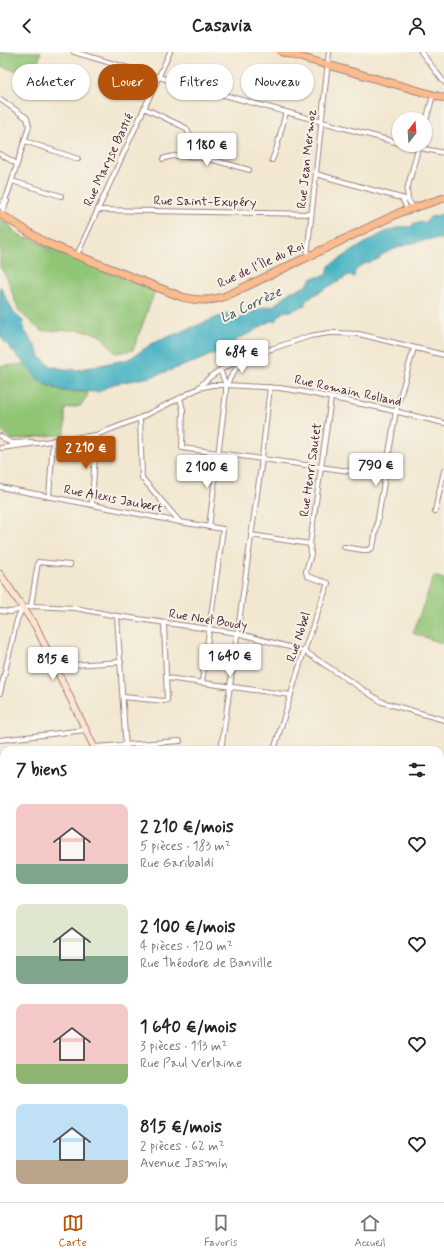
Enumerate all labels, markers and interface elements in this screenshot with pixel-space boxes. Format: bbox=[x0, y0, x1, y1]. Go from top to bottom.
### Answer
text: Casavia bbox=[192, 14, 252, 38]
icon: back bbox=[16, 15, 38, 37]
icon: person bbox=[406, 15, 428, 37]
chip: Acheter bbox=[12, 64, 90, 100]
chip: Louer bbox=[98, 64, 158, 100]
chip: Filtres bbox=[166, 64, 233, 100]
chip: Nouveau bbox=[241, 64, 314, 100]
street label: Rue Jean Mermoz bbox=[293, 108, 321, 210]
street label: Rue Maryse Bastié bbox=[80, 110, 138, 209]
north arrow bbox=[392, 112, 432, 152]
map controls bbox=[392, 112, 432, 152]
pin: 1 180 € bbox=[170, 133, 244, 167]
text: 1 180 € bbox=[186, 137, 228, 154]
street label: Rue Saint-Exupéry bbox=[153, 193, 257, 211]
street label: Rue de l'Île du Roi bbox=[215, 237, 307, 293]
water label: La Corrèze bbox=[217, 282, 286, 327]
pin: 684 € bbox=[214, 340, 270, 374]
text: 684 € bbox=[225, 344, 259, 361]
street label: Rue Romain Rolland bbox=[293, 371, 403, 411]
street label: Rue Henri Sautet bbox=[296, 422, 326, 518]
pin: 2 210 € bbox=[49, 436, 123, 470]
text: 2 210 € bbox=[65, 440, 107, 457]
pin: 790 € bbox=[348, 453, 404, 487]
pin: 2 100 € bbox=[170, 455, 244, 489]
text: 790 € bbox=[358, 457, 394, 474]
text: 2 100 € bbox=[186, 459, 228, 476]
street label: Rue Alexis Jaubert bbox=[62, 481, 164, 517]
street label: Rue Noël Boudy bbox=[168, 605, 248, 635]
street label: Rue Nobel bbox=[283, 610, 315, 664]
pin: 1 640 € bbox=[193, 644, 267, 678]
pin: 815 € bbox=[25, 647, 81, 681]
text: 1 640 € bbox=[208, 648, 252, 665]
text: 815 € bbox=[37, 651, 69, 668]
text: 7 biens bbox=[16, 759, 67, 781]
icon: filters bbox=[406, 759, 428, 781]
text: 2 210 €/mois bbox=[140, 816, 234, 838]
icon: home bbox=[48, 820, 96, 868]
icon: heart bbox=[406, 833, 428, 855]
text: 5 pièces · 183 m² bbox=[140, 838, 231, 855]
text: Rue Garibaldi bbox=[140, 855, 214, 872]
text: 2 100 €/mois bbox=[140, 916, 235, 938]
icon: home bbox=[48, 920, 96, 968]
icon: heart bbox=[406, 933, 428, 955]
text: 4 pièces · 120 m² bbox=[140, 938, 233, 955]
text: Rue Théodore de Banville bbox=[140, 955, 273, 972]
text: 1 640 €/mois bbox=[140, 1016, 237, 1038]
icon: home bbox=[48, 1020, 96, 1068]
icon: heart bbox=[406, 1033, 428, 1055]
text: 3 pièces · 113 m² bbox=[140, 1038, 227, 1055]
text: Rue Paul Verlaine bbox=[140, 1055, 242, 1072]
text: 815 €/mois bbox=[140, 1116, 222, 1138]
icon: home bbox=[48, 1120, 96, 1168]
icon: heart bbox=[406, 1133, 428, 1155]
text: 2 pièces · 62 m² bbox=[140, 1138, 224, 1155]
text: Avenue Jasmin bbox=[140, 1155, 228, 1172]
tab: Carte bbox=[59, 1212, 87, 1250]
tab: Favoris bbox=[204, 1212, 237, 1250]
tab: Accueil bbox=[354, 1212, 385, 1250]

